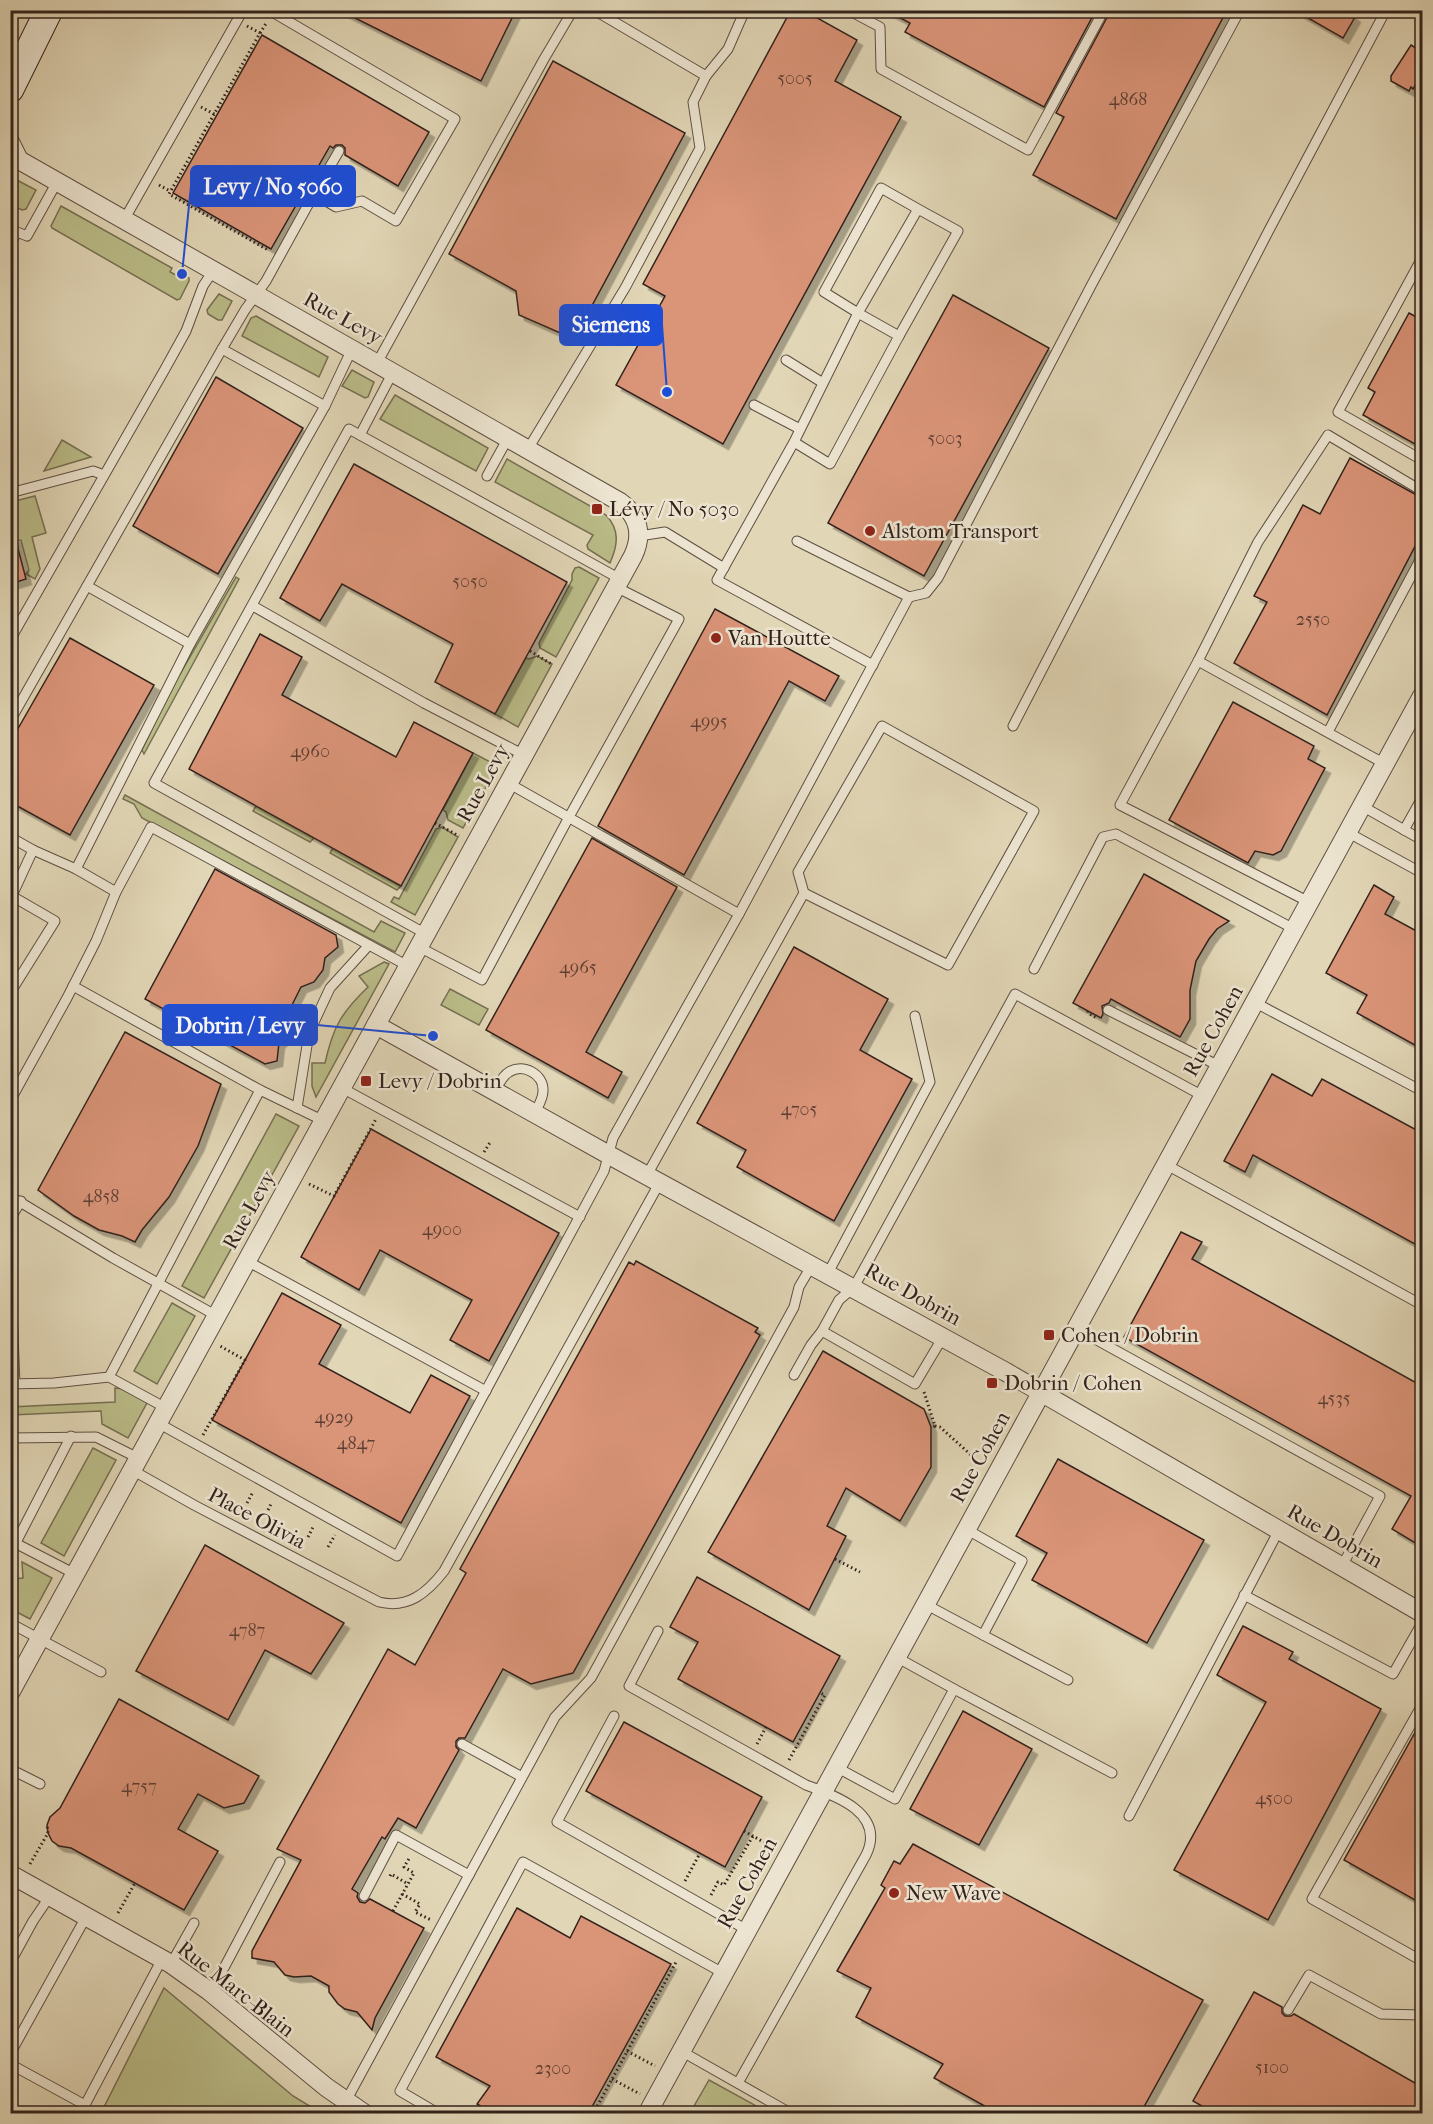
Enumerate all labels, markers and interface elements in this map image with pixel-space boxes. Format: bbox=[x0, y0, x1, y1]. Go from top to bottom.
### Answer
house number: 5005 bbox=[777, 68, 813, 89]
house number: 4868 bbox=[1109, 89, 1147, 110]
callout: Levy / No 5060 bbox=[191, 166, 355, 206]
text: Levy / No 5060 bbox=[203, 174, 343, 200]
street label: Rue Levy bbox=[299, 287, 387, 350]
callout: Siemens bbox=[560, 305, 662, 345]
text: Siemens bbox=[572, 312, 650, 338]
house number: 5003 bbox=[928, 428, 962, 449]
place label: Lévy / No 5030 bbox=[609, 497, 739, 521]
marker: Lévy / No 5030 bbox=[590, 502, 604, 516]
place label: Alstom Transport bbox=[881, 519, 1039, 543]
marker: Alstom Transport bbox=[863, 524, 877, 538]
house number: 5050 bbox=[452, 571, 488, 592]
house number: 2550 bbox=[1296, 609, 1330, 630]
place label: Van Houtte bbox=[727, 626, 831, 650]
marker: Van Houtte bbox=[709, 631, 723, 645]
house number: 4995 bbox=[690, 711, 728, 732]
street label: Rue Levy bbox=[452, 739, 515, 827]
house number: 4960 bbox=[290, 741, 330, 762]
house number: 4965 bbox=[559, 957, 597, 978]
street label: Rue Cohen bbox=[1178, 981, 1248, 1081]
callout: Dobrin / Levy bbox=[163, 1005, 317, 1045]
text: Dobrin / Levy bbox=[175, 1013, 306, 1039]
place label: Levy / Dobrin bbox=[378, 1069, 502, 1093]
marker: Levy / Dobrin bbox=[359, 1074, 373, 1088]
house number: 4705 bbox=[781, 1099, 817, 1120]
street label: Rue Levy bbox=[218, 1166, 281, 1254]
house number: 4858 bbox=[83, 1186, 119, 1207]
house number: 4900 bbox=[422, 1219, 462, 1240]
street label: Rue Dobrin bbox=[861, 1258, 965, 1330]
place label: Cohen / Dobrin bbox=[1061, 1323, 1199, 1347]
marker: Cohen / Dobrin bbox=[1042, 1328, 1056, 1342]
place label: Dobrin / Cohen bbox=[1004, 1371, 1142, 1395]
marker: Dobrin / Cohen bbox=[985, 1376, 999, 1390]
house number: 4535 bbox=[1317, 1388, 1351, 1409]
house number: 4929 bbox=[315, 1407, 353, 1428]
street label: Rue Cohen bbox=[945, 1407, 1015, 1507]
house number: 4847 bbox=[337, 1433, 376, 1454]
street label: Place Olivia bbox=[204, 1482, 310, 1554]
street label: Rue Dobrin bbox=[1283, 1499, 1387, 1573]
house number: 4787 bbox=[229, 1620, 266, 1641]
house number: 4757 bbox=[121, 1776, 157, 1797]
house number: 4500 bbox=[1255, 1788, 1293, 1809]
street label: Rue Cohen bbox=[712, 1833, 782, 1933]
place label: New Wave bbox=[906, 1881, 1001, 1905]
marker: New Wave bbox=[887, 1886, 901, 1900]
street label: Rue Marc-Blain bbox=[173, 1936, 299, 2042]
house number: 5100 bbox=[1255, 2057, 1289, 2078]
house number: 2300 bbox=[535, 2058, 571, 2079]

